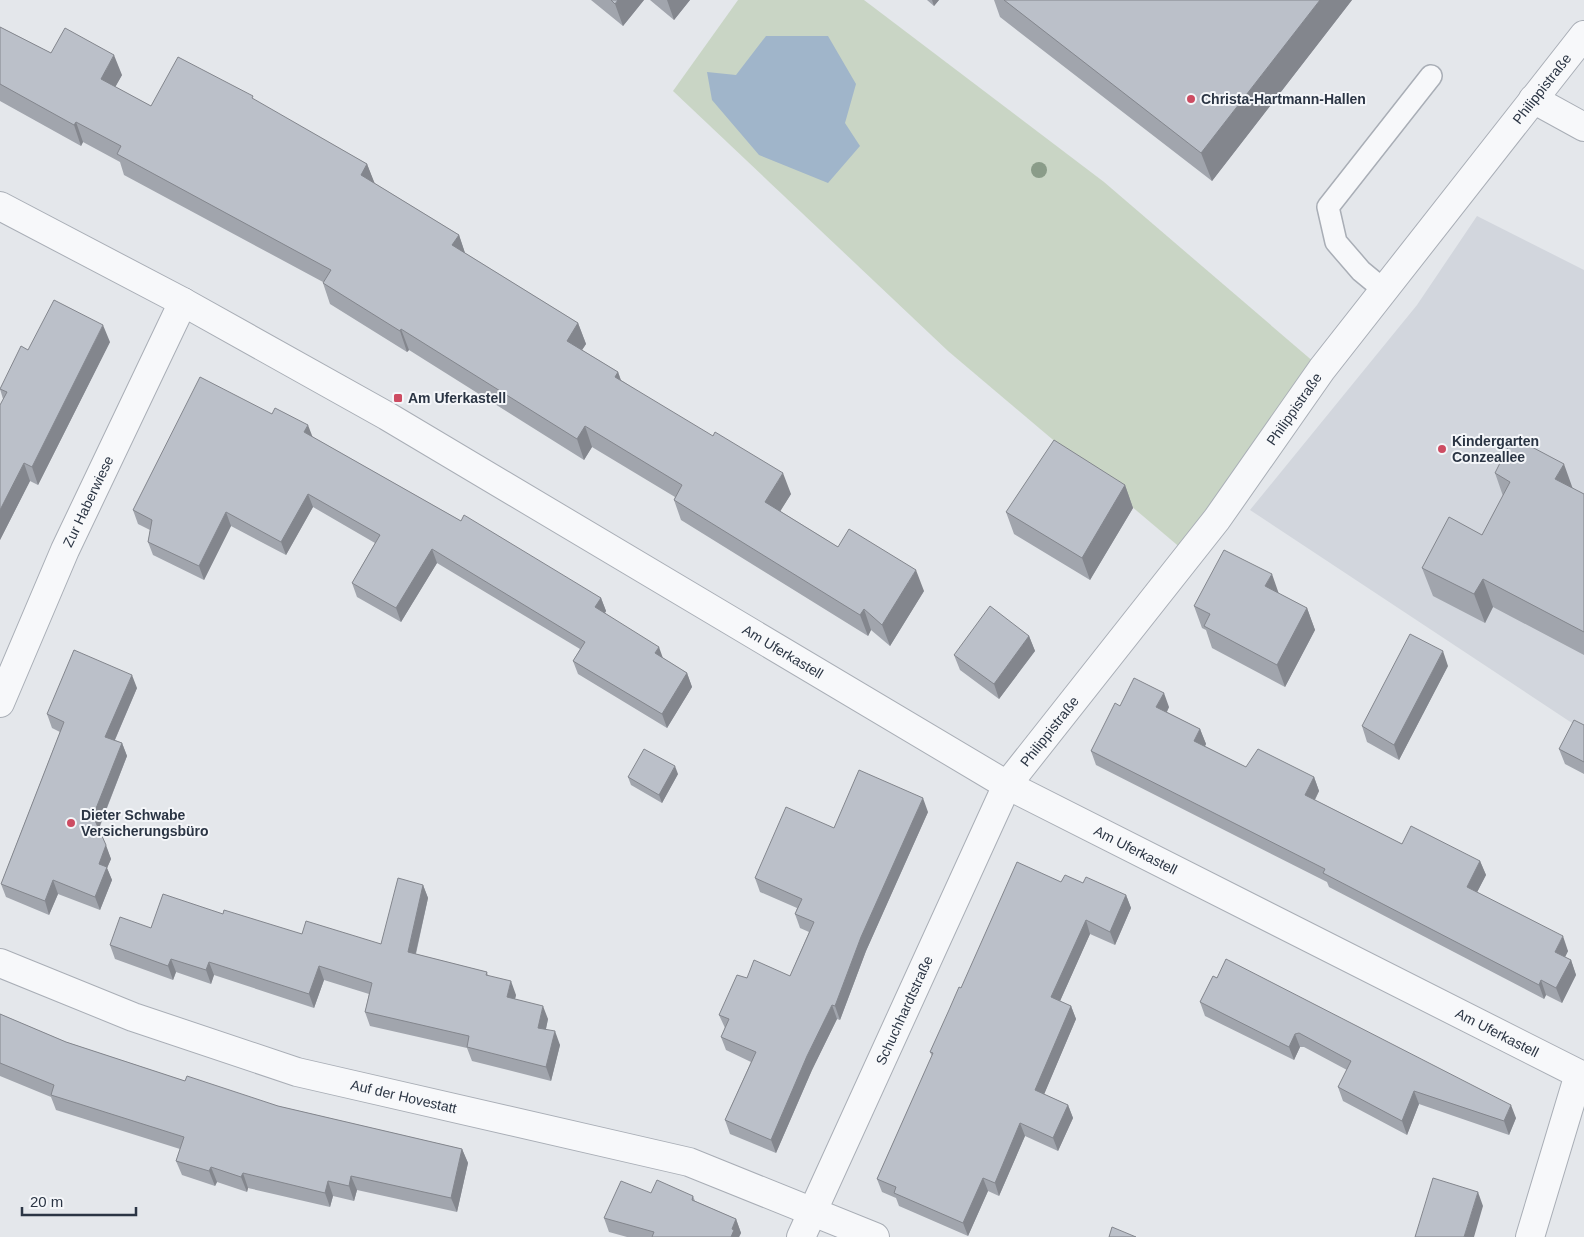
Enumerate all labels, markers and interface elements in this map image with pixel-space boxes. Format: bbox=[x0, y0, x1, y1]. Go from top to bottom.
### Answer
street label: Philippistraße bbox=[1509, 50, 1575, 127]
place label: Christa-Hartmann-Hallen bbox=[1201, 91, 1366, 107]
marker: Christa-Hartmann-Hallen bbox=[1185, 93, 1197, 105]
street label: Philippistraße bbox=[1263, 369, 1325, 448]
place label: Am Uferkastell bbox=[408, 390, 506, 406]
marker: Am Uferkastell bbox=[392, 392, 404, 404]
place label: Kindergarten Conzeallee bbox=[1452, 433, 1539, 465]
marker: Kindergarten Conzeallee bbox=[1436, 443, 1448, 455]
street label: Zur Haberwiese bbox=[60, 453, 117, 550]
street label: Am Uferkastell bbox=[740, 621, 826, 682]
street label: Philippistraße bbox=[1017, 693, 1082, 770]
place label: Dieter Schwabe Versicherungsbüro bbox=[81, 807, 209, 839]
marker: Dieter Schwabe Versicherungsbüro bbox=[65, 817, 77, 829]
street label: Am Uferkastell bbox=[1091, 822, 1180, 878]
street label: Schuchhardtstraße bbox=[872, 953, 936, 1068]
street label: Am Uferkastell bbox=[1453, 1005, 1541, 1060]
street label: Auf der Hovestatt bbox=[349, 1077, 458, 1116]
scale bar bbox=[22, 1184, 136, 1216]
text: 20 m bbox=[30, 1193, 63, 1210]

